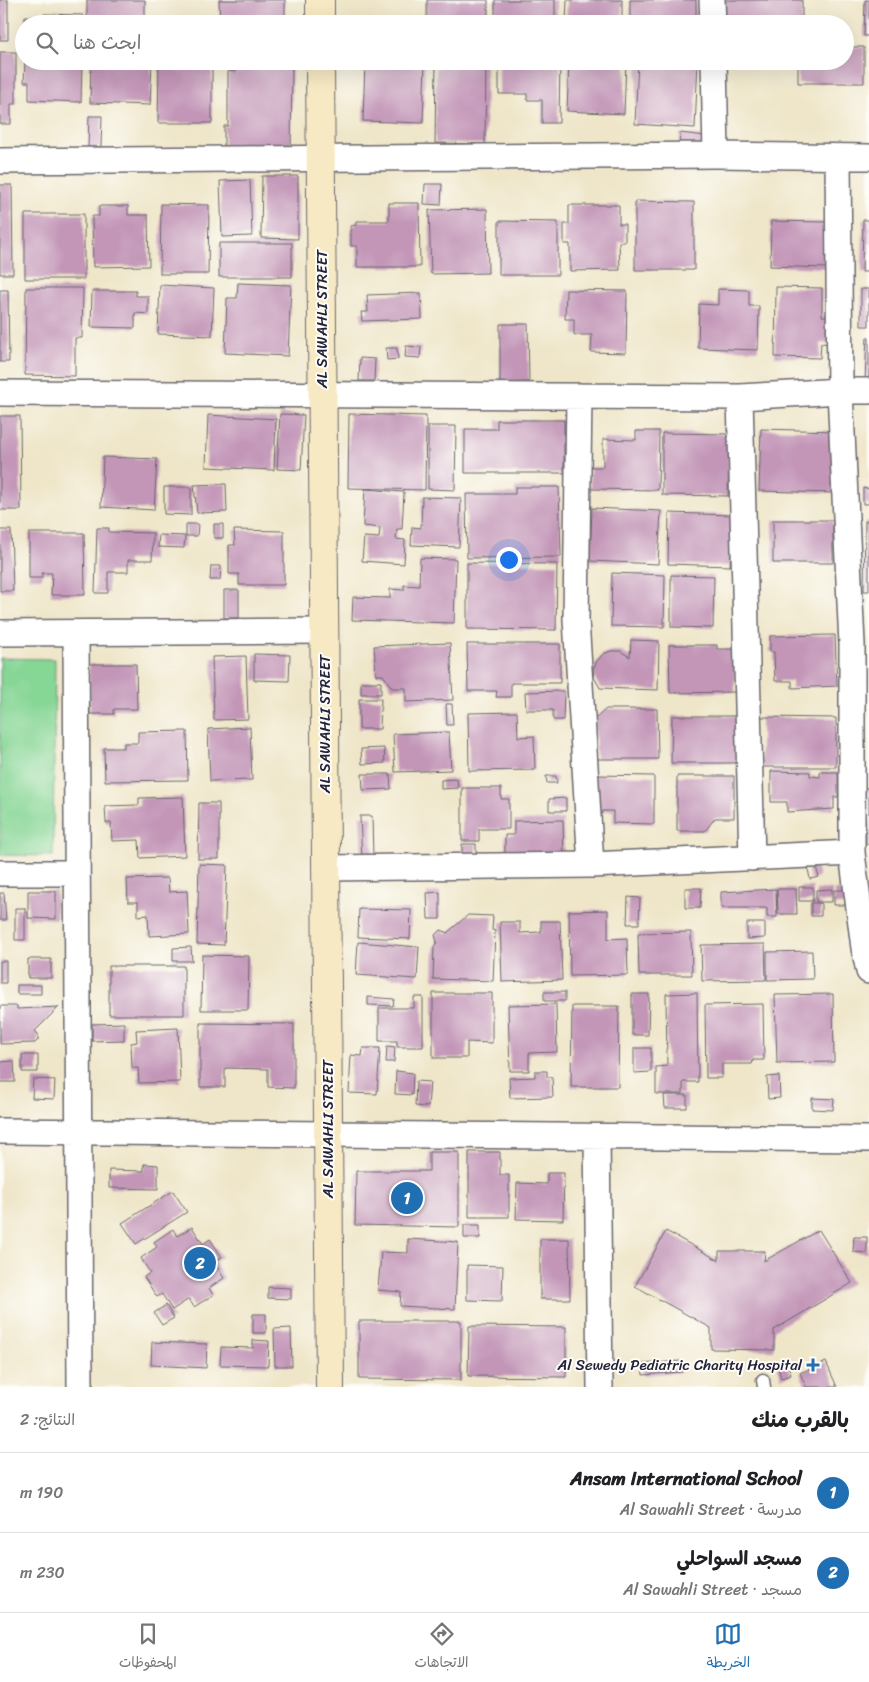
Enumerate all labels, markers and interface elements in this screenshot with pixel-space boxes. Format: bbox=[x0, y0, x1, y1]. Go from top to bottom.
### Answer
search box bbox=[15, 15, 854, 70]
text: ابحث هنا bbox=[73, 26, 141, 59]
icon: search bbox=[33, 29, 61, 57]
street label: AL SAWAHLI STREET bbox=[309, 248, 335, 389]
your location bbox=[496, 547, 522, 573]
street label: AL SAWAHLI STREET bbox=[312, 653, 338, 794]
street label: AL SAWAHLI STREET bbox=[315, 1058, 341, 1199]
pin: 1 bbox=[391, 1179, 423, 1217]
pin: 2 bbox=[184, 1244, 216, 1282]
place label: Al Sewedy Pediatric Charity Hospital bbox=[557, 1352, 803, 1378]
marker: Al Sewedy Pediatric Charity Hospital bbox=[806, 1358, 820, 1372]
text: بالقرب منك bbox=[751, 1401, 849, 1439]
text: النتائج: 2 bbox=[20, 1405, 75, 1434]
text: Ansam International School bbox=[570, 1462, 802, 1495]
text: 190 m bbox=[20, 1478, 63, 1507]
text: 1 bbox=[830, 1478, 836, 1507]
text: مدرسة · Al Sawahli Street bbox=[620, 1495, 802, 1524]
text: مسجد السواحلي bbox=[676, 1542, 802, 1575]
text: 230 m bbox=[20, 1558, 65, 1587]
text: 2 bbox=[828, 1558, 838, 1587]
text: مسجد · Al Sawahli Street bbox=[623, 1575, 802, 1604]
tab: المحفوظات bbox=[119, 1620, 177, 1675]
tab: الاتجاهات bbox=[414, 1620, 469, 1675]
tab: الخريطة bbox=[706, 1620, 750, 1675]

